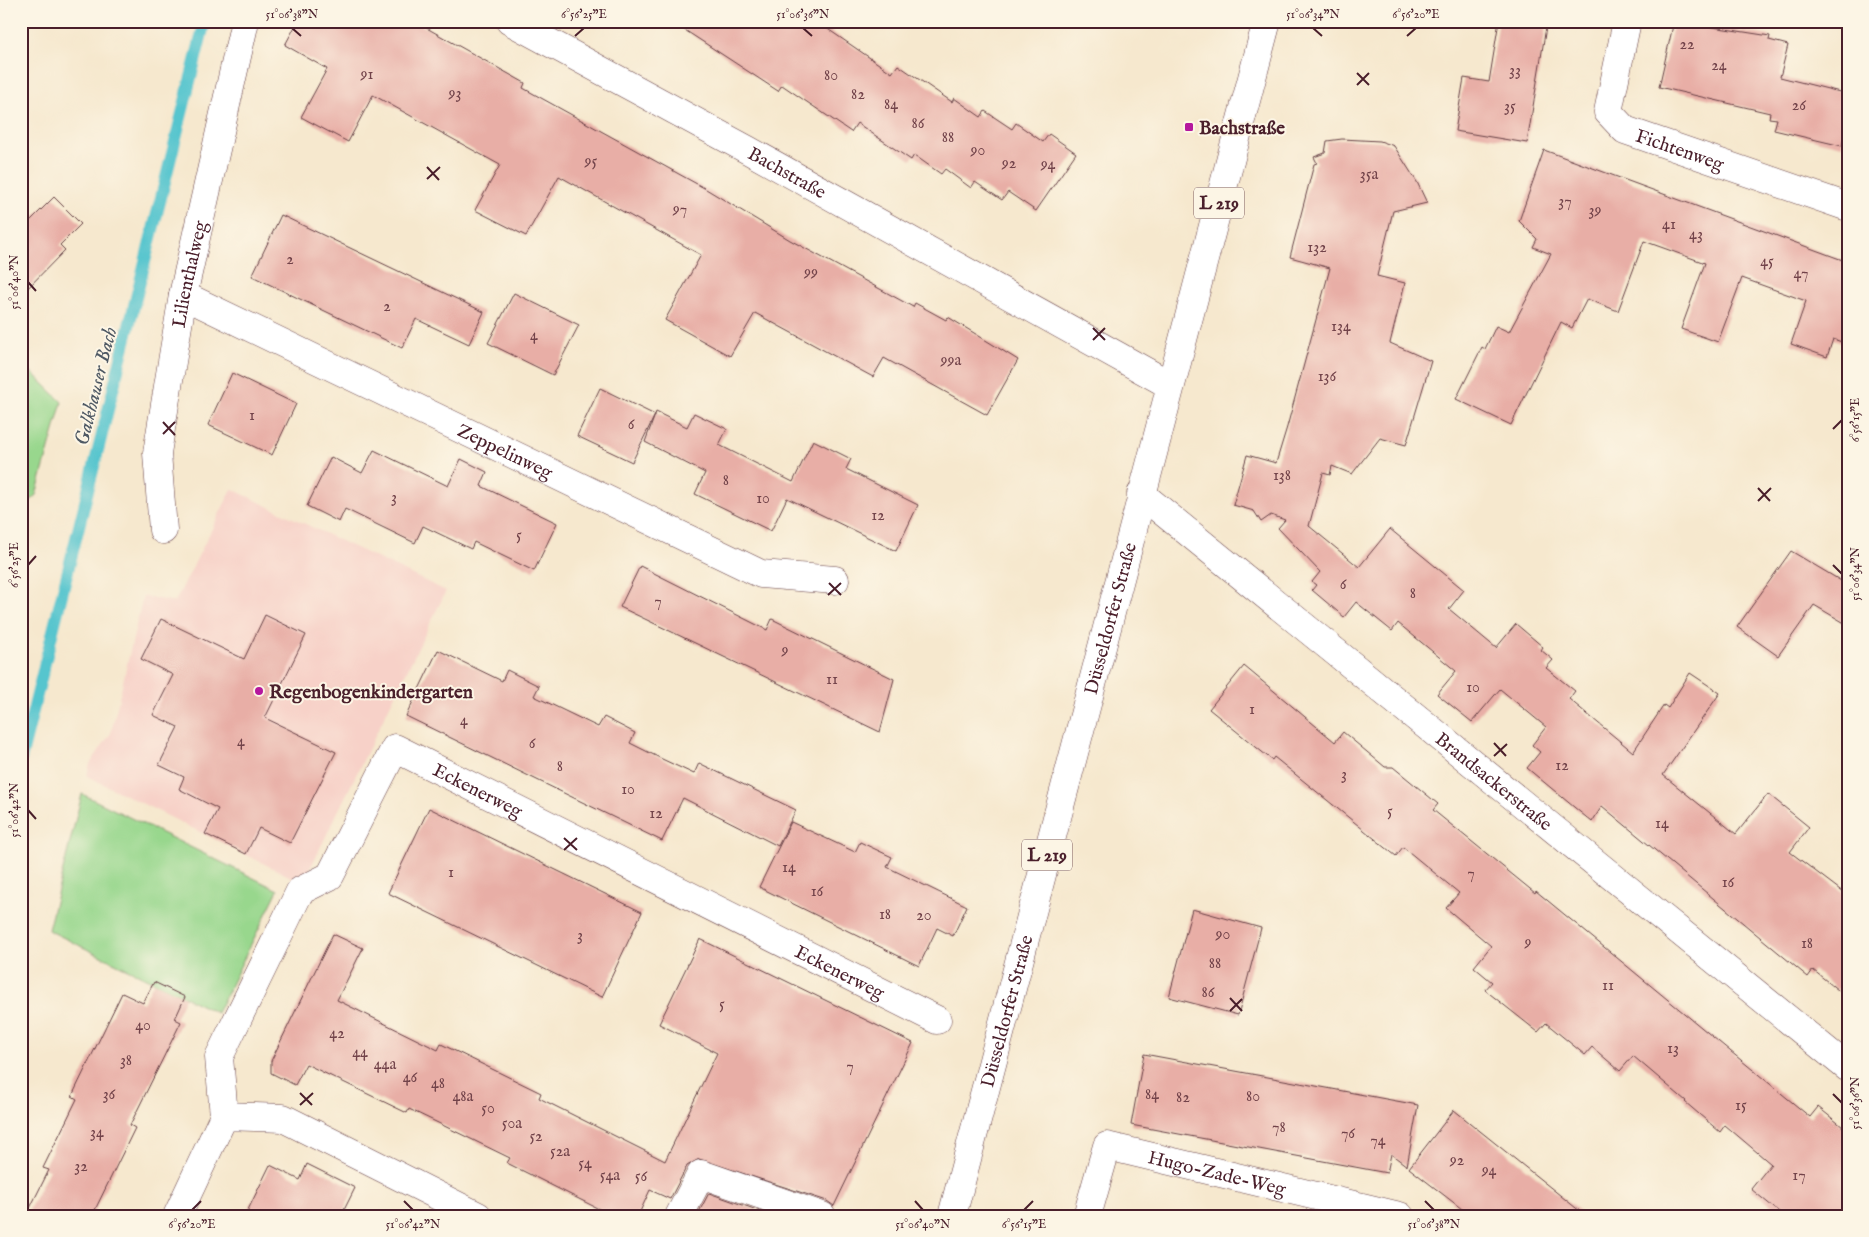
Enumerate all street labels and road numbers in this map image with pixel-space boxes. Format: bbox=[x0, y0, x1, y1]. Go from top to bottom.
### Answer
street label: Fichtenweg bbox=[1632, 125, 1727, 177]
street label: Bachstraße bbox=[743, 142, 830, 205]
road number: L 219 bbox=[1194, 188, 1244, 218]
street label: Lilienthalweg bbox=[168, 218, 214, 330]
street label: Zeppelinweg bbox=[453, 419, 557, 486]
street label: Düsseldorfer Straße bbox=[1080, 540, 1143, 698]
street label: Brandsackerstraße bbox=[1430, 728, 1557, 837]
street label: Eckenerweg bbox=[428, 759, 527, 824]
road number: L 219 bbox=[1022, 840, 1072, 870]
street label: Düsseldorfer Straße bbox=[976, 933, 1040, 1090]
street label: Eckenerweg bbox=[790, 941, 889, 1006]
street label: Hugo-Zade-Weg bbox=[1145, 1146, 1289, 1202]

